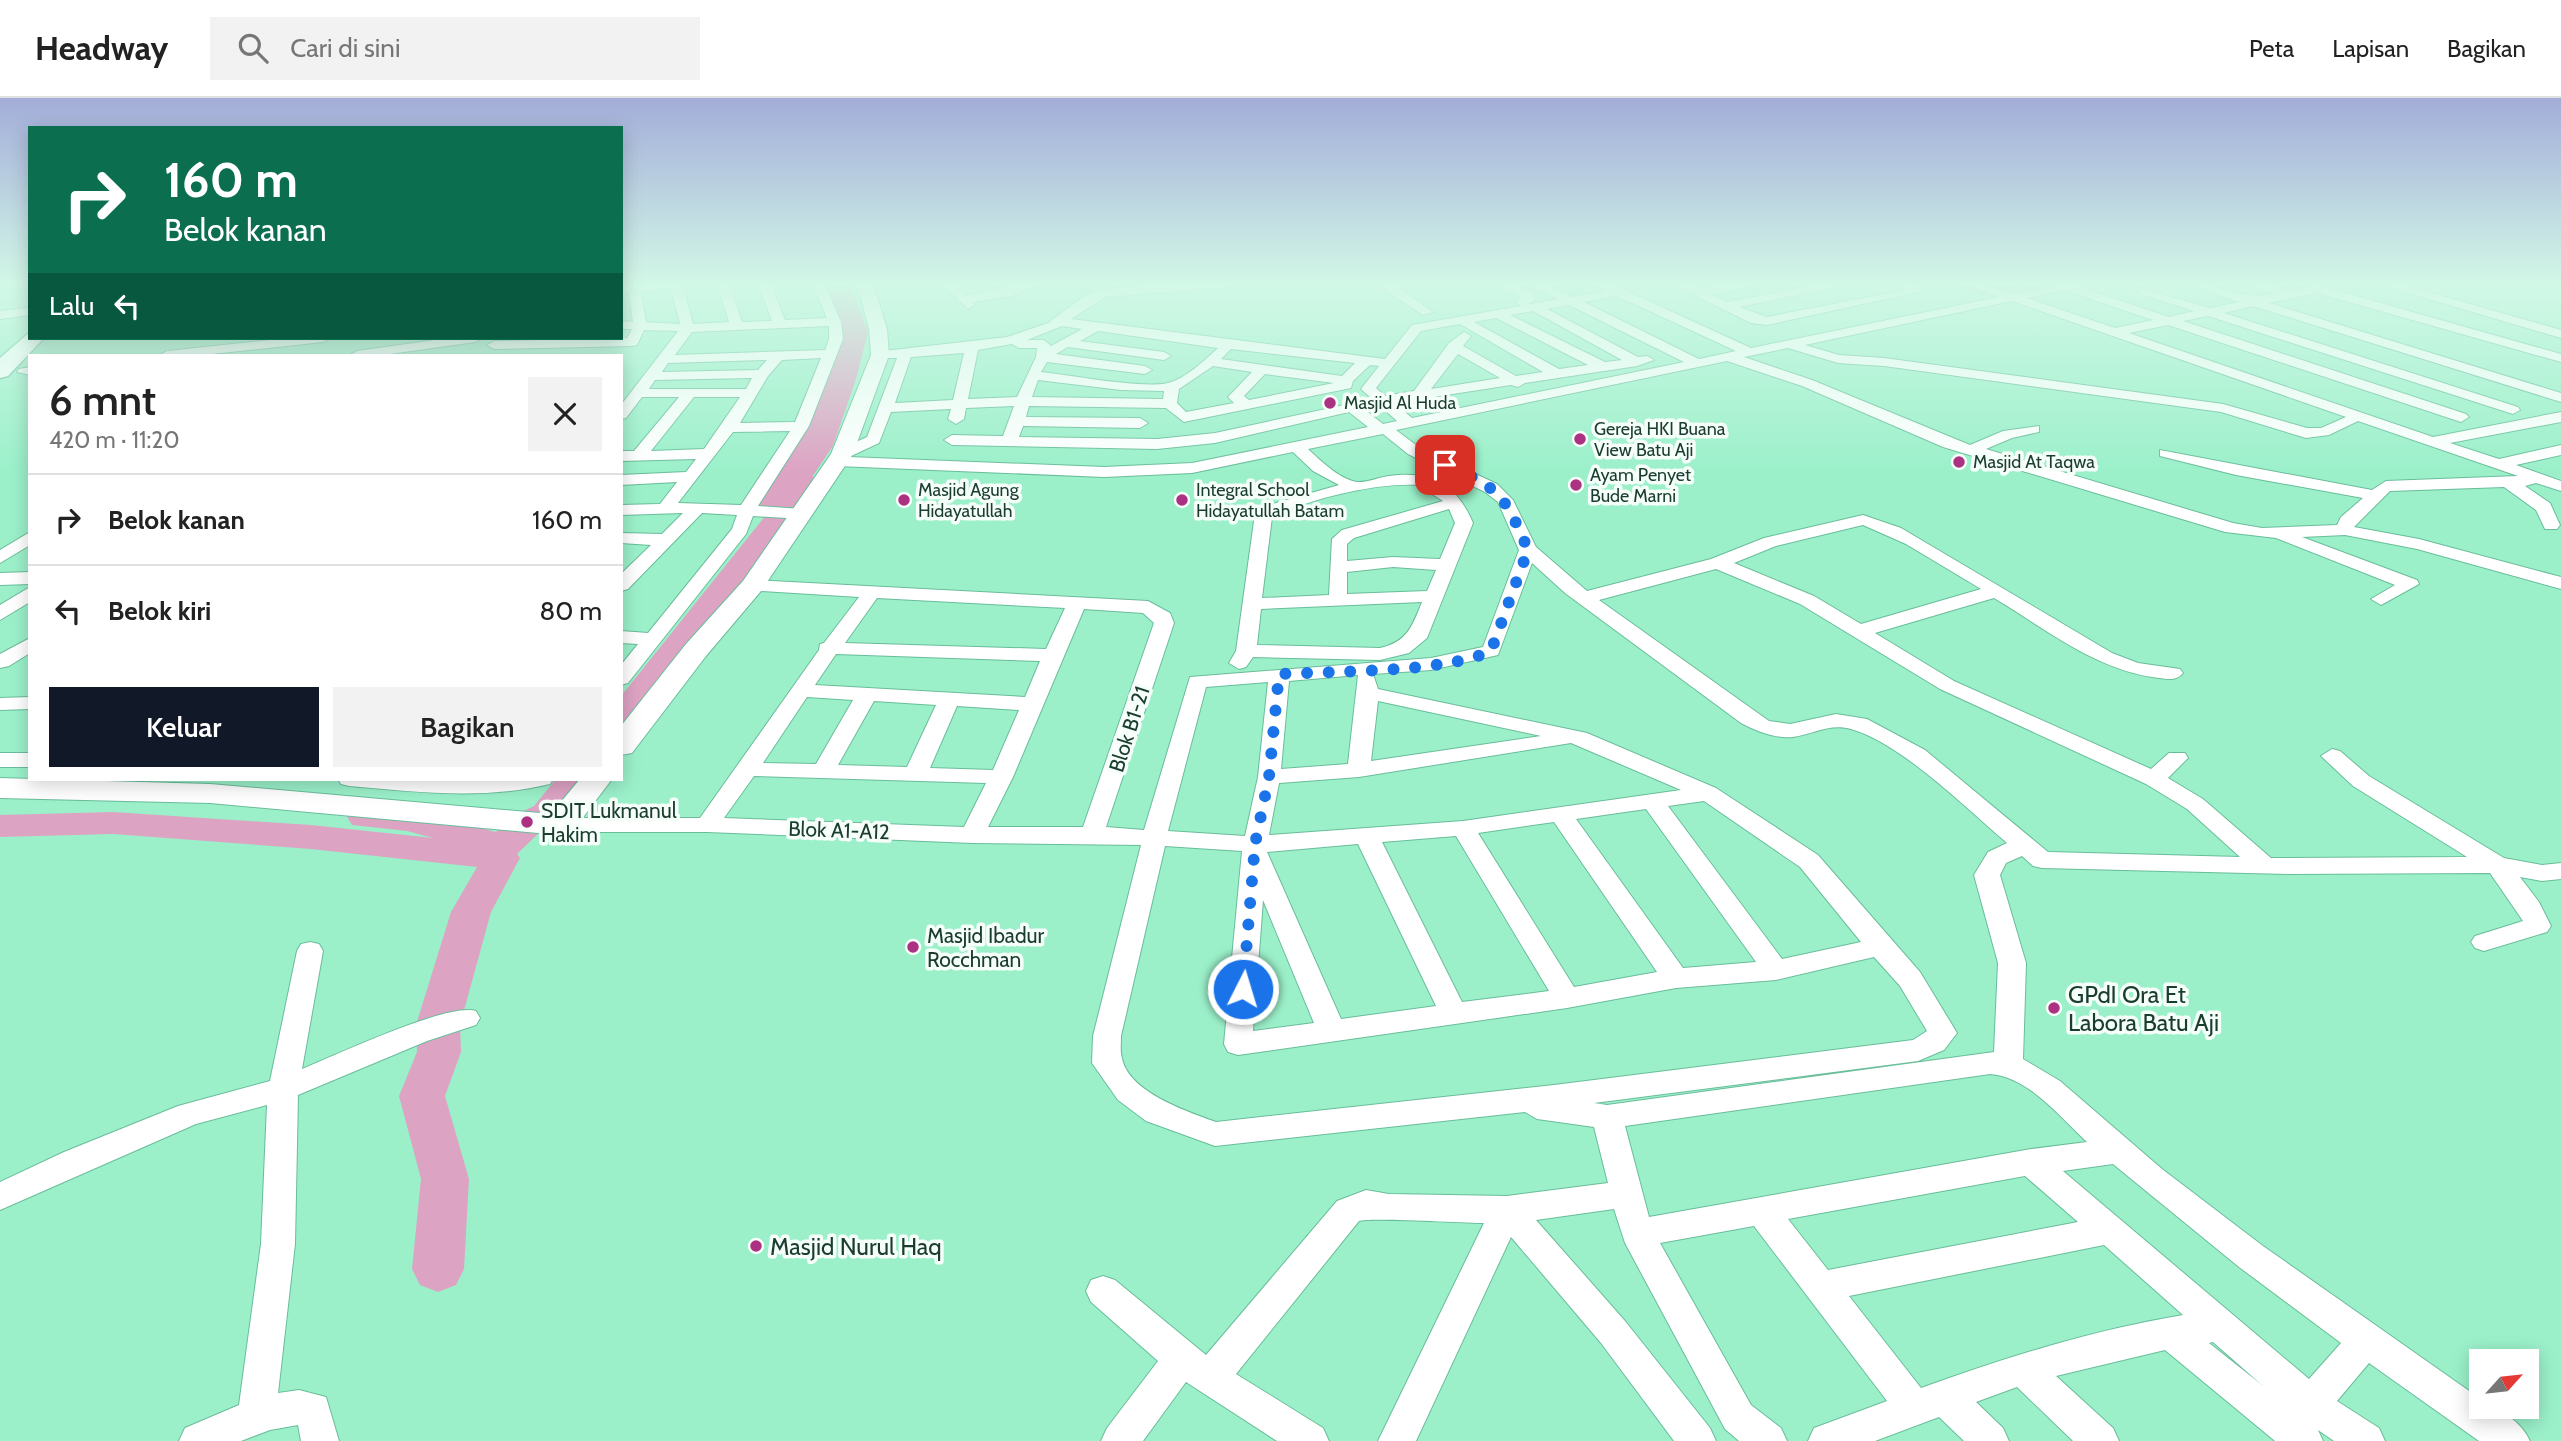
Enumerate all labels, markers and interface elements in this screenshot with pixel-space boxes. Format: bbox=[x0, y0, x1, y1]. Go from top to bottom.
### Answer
search box bbox=[210, 17, 700, 80]
text: Headway bbox=[35, 28, 168, 68]
icon: search bbox=[234, 29, 272, 67]
text: Cari di sini bbox=[290, 32, 400, 64]
text: Peta bbox=[2249, 34, 2294, 63]
text: Lapisan bbox=[2332, 34, 2409, 63]
text: Bagikan bbox=[2447, 34, 2526, 63]
text: 160 m bbox=[164, 150, 298, 209]
icon: right bbox=[49, 154, 140, 245]
text: Belok kanan bbox=[164, 210, 327, 249]
icon: left bbox=[108, 287, 146, 325]
text: Lalu bbox=[49, 290, 94, 322]
text: 6 mnt bbox=[49, 374, 156, 426]
button: close bbox=[528, 377, 602, 451]
place label: Masjid Al Huda bbox=[1344, 392, 1456, 414]
marker: Masjid Al Huda bbox=[1322, 395, 1338, 411]
place label: Gereja HKI Buana View Batu Aji bbox=[1594, 418, 1726, 461]
text: 420 m · 11:20 bbox=[49, 426, 179, 454]
marker: Gereja HKI Buana View Batu Aji bbox=[1572, 431, 1588, 447]
pin bbox=[1415, 435, 1475, 495]
icon: arrive bbox=[1426, 446, 1464, 484]
place label: Masjid At Taqwa bbox=[1973, 451, 2095, 473]
marker: Masjid At Taqwa bbox=[1951, 454, 1967, 470]
place label: Ayam Penyet Bude Marni bbox=[1590, 464, 1691, 507]
marker: Ayam Penyet Bude Marni bbox=[1568, 477, 1584, 493]
place label: Masjid Agung Hidayatullah bbox=[918, 479, 1020, 522]
place label: Integral School Hidayatullah Batam bbox=[1196, 479, 1344, 522]
marker: Masjid Agung Hidayatullah bbox=[896, 492, 912, 508]
marker: Integral School Hidayatullah Batam bbox=[1174, 492, 1190, 508]
icon: right bbox=[49, 501, 87, 539]
text: Belok kanan bbox=[108, 504, 245, 536]
text: 160 m bbox=[532, 504, 602, 536]
icon: left bbox=[49, 592, 87, 630]
text: Belok kiri bbox=[108, 595, 211, 627]
text: 80 m bbox=[539, 595, 602, 627]
street label: Blok B1-21 bbox=[1103, 683, 1155, 775]
button: Keluar bbox=[49, 687, 319, 767]
button: Bagikan bbox=[333, 687, 602, 767]
place label: SDIT Lukmanul Hakim bbox=[541, 798, 677, 847]
marker: SDIT Lukmanul Hakim bbox=[519, 814, 535, 830]
street label: Blok A1-A12 bbox=[788, 816, 890, 844]
place label: Masjid Ibadur Rocchman bbox=[927, 923, 1045, 972]
marker: Masjid Ibadur Rocchman bbox=[905, 939, 921, 955]
position arrow bbox=[1206, 952, 1280, 1026]
place label: GPdI Ora Et Labora Batu Aji bbox=[2068, 980, 2219, 1037]
marker: GPdI Ora Et Labora Batu Aji bbox=[2046, 1000, 2062, 1016]
place label: Masjid Nurul Haq bbox=[770, 1232, 942, 1261]
marker: Masjid Nurul Haq bbox=[748, 1238, 764, 1254]
north arrow bbox=[2469, 1349, 2539, 1419]
map controls bbox=[2469, 1349, 2539, 1419]

